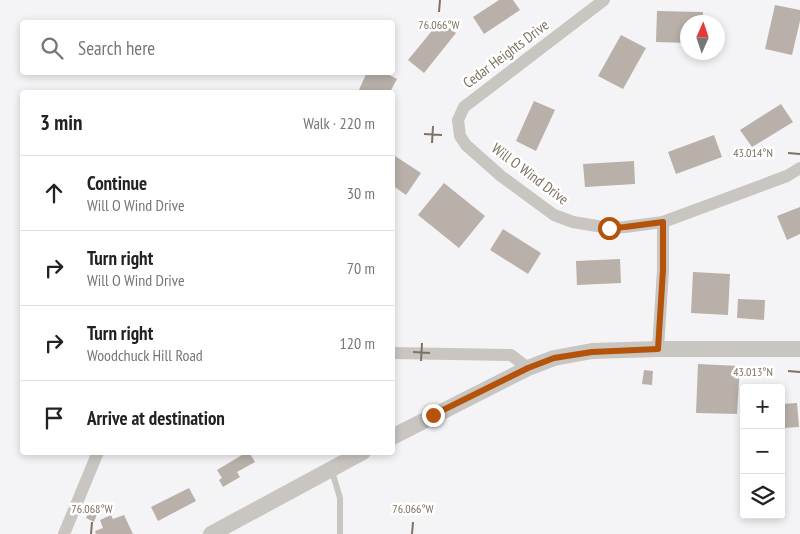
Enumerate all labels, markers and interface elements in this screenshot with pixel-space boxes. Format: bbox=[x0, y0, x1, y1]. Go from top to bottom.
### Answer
street label: Cedar Heights Drive bbox=[459, 15, 552, 92]
north arrow bbox=[680, 15, 725, 60]
text: 76.066°W bbox=[418, 17, 460, 32]
search box bbox=[20, 20, 395, 75]
icon: search bbox=[38, 34, 66, 62]
text: Search here bbox=[78, 36, 155, 60]
text: 3 min bbox=[40, 109, 82, 136]
text: Walk · 220 m bbox=[303, 113, 375, 133]
street label: Will O Wind Drive bbox=[488, 138, 573, 209]
text: 43.014°N bbox=[733, 145, 773, 160]
text: Continue bbox=[87, 171, 147, 195]
icon: ahead bbox=[40, 179, 68, 207]
text: 30 m bbox=[347, 183, 375, 203]
text: Will O Wind Drive bbox=[87, 195, 185, 215]
route start bbox=[598, 217, 621, 240]
text: Turn right bbox=[87, 246, 153, 270]
icon: right bbox=[40, 254, 68, 282]
text: 70 m bbox=[347, 258, 375, 278]
text: Will O Wind Drive bbox=[87, 270, 185, 290]
text: Turn right bbox=[87, 321, 153, 345]
icon: right bbox=[40, 329, 68, 357]
text: 120 m bbox=[340, 333, 375, 353]
text: Woodchuck Hill Road bbox=[87, 345, 203, 365]
text: 43.013°N bbox=[733, 364, 773, 379]
map controls bbox=[740, 384, 785, 519]
button: + bbox=[740, 384, 785, 429]
icon: arrive bbox=[40, 404, 68, 432]
route end bbox=[422, 404, 445, 427]
text: Arrive at destination bbox=[87, 406, 225, 430]
button: − bbox=[740, 429, 785, 474]
button: layers bbox=[740, 474, 785, 519]
text: 76.068°W bbox=[71, 501, 113, 516]
text: 76.066°W bbox=[392, 501, 434, 516]

